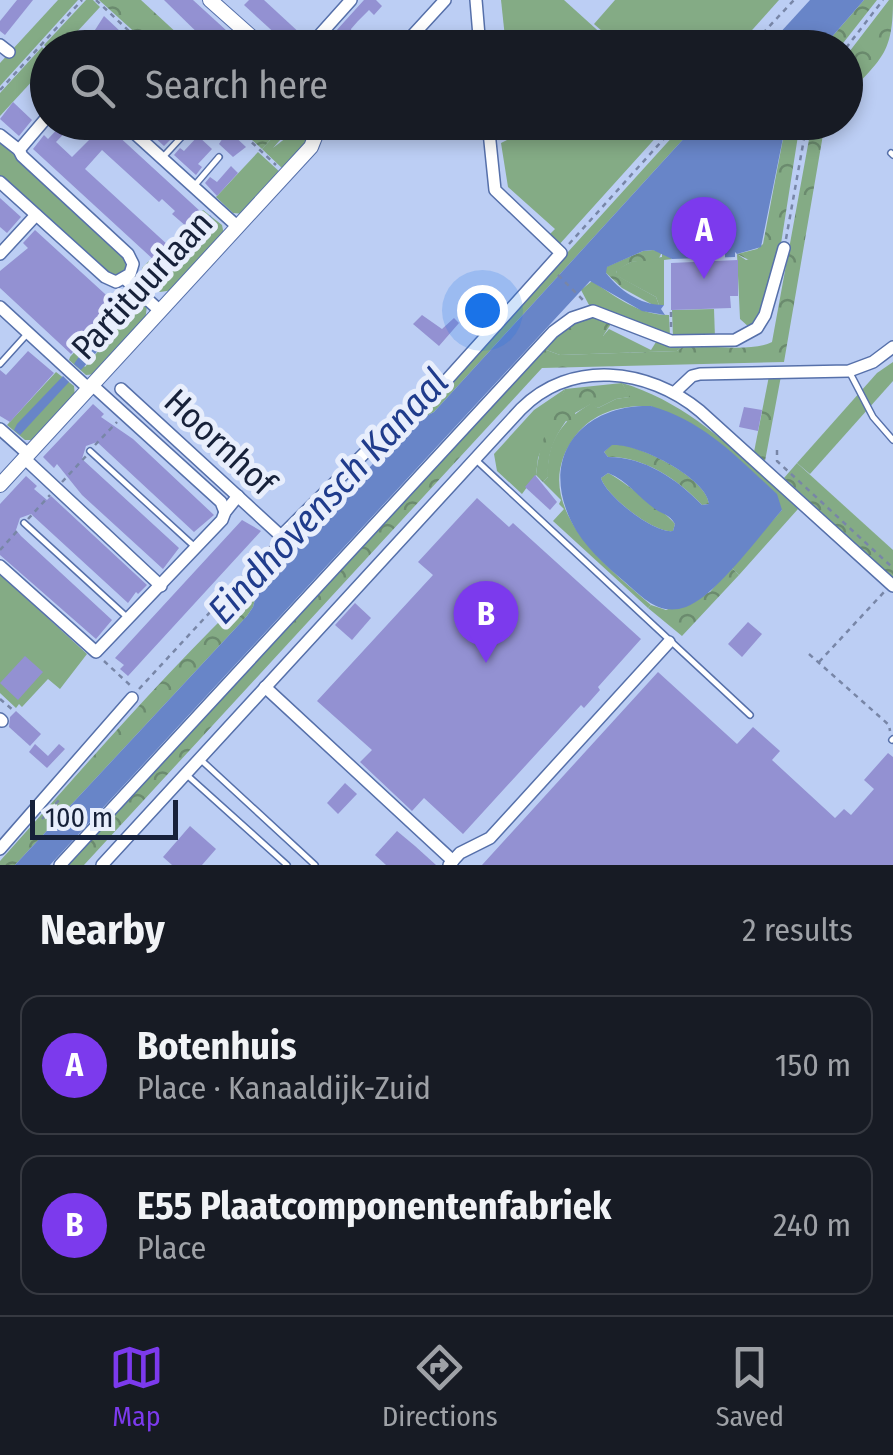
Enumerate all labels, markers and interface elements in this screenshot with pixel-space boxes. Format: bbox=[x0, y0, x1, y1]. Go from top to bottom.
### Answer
search box bbox=[30, 30, 863, 140]
icon: search bbox=[65, 58, 120, 113]
text: Search here bbox=[145, 62, 328, 108]
pin: A bbox=[672, 196, 736, 279]
street label: Partituurlaan bbox=[63, 202, 221, 368]
your location bbox=[457, 285, 508, 336]
water label: Eindhovensch Kanaal bbox=[198, 359, 458, 633]
street label: Hoornhof bbox=[156, 380, 286, 505]
pin: B bbox=[454, 580, 518, 663]
scale bar bbox=[30, 795, 178, 840]
text: 100 m bbox=[45, 801, 113, 834]
text: Nearby bbox=[40, 905, 165, 955]
text: 2 results bbox=[742, 911, 853, 949]
text: Botenhuis bbox=[137, 1023, 297, 1069]
text: A bbox=[66, 1046, 83, 1084]
text: 150 m bbox=[775, 1046, 851, 1084]
text: Place · Kanaaldijk-Zuid bbox=[137, 1069, 431, 1107]
text: E55 Plaatcomponentenfabriek bbox=[137, 1183, 611, 1229]
text: B bbox=[66, 1206, 83, 1244]
text: 240 m bbox=[773, 1206, 851, 1244]
text: Place bbox=[137, 1229, 206, 1267]
tab: Map bbox=[109, 1340, 164, 1433]
tab: Directions bbox=[382, 1340, 498, 1433]
tab: Saved bbox=[716, 1340, 784, 1433]

